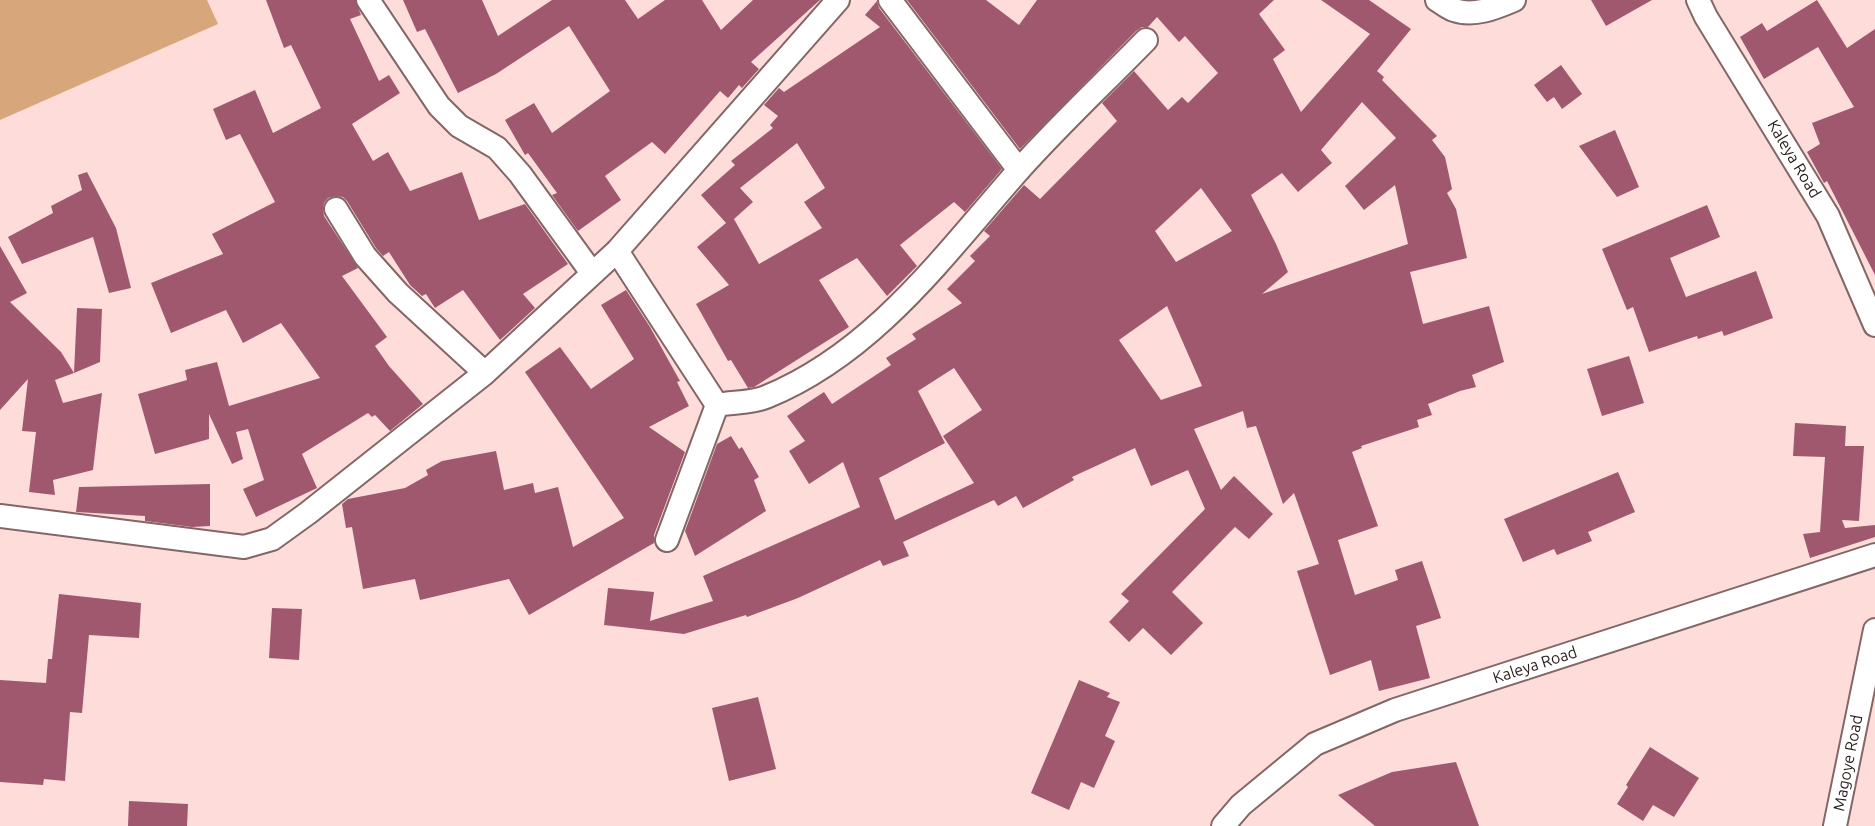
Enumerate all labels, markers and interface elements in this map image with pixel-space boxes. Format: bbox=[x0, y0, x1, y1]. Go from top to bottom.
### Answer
street label: Kaleya Road bbox=[1763, 117, 1825, 201]
street label: Kaleya Road bbox=[1490, 642, 1580, 688]
street label: Magoye Road bbox=[1829, 713, 1867, 813]

